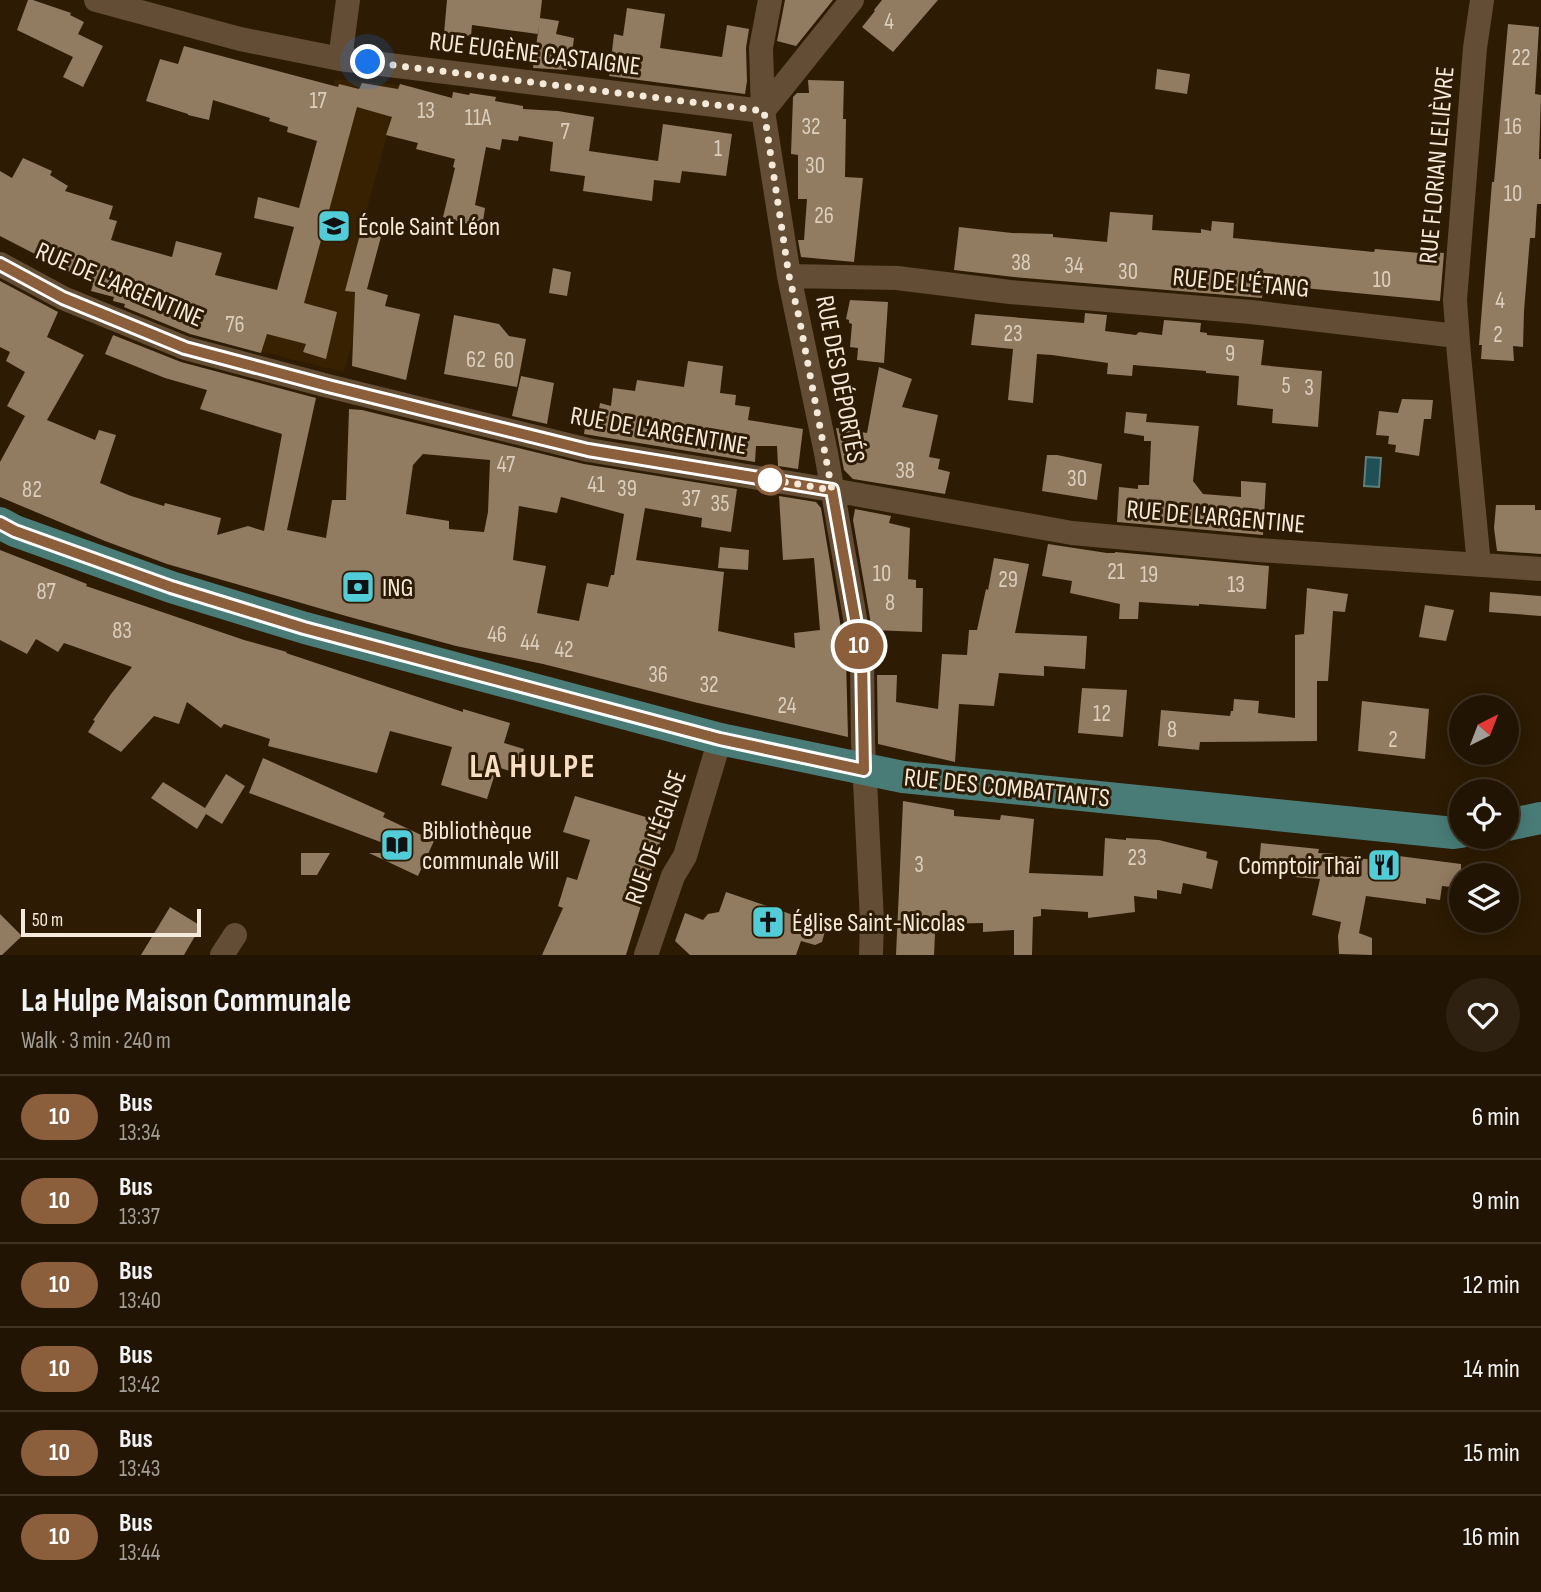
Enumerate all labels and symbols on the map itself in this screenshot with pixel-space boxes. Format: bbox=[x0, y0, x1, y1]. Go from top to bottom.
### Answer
house number: 4 bbox=[884, 8, 894, 36]
street label: RUE EUGÈNE CASTAIGNE bbox=[427, 26, 642, 83]
your location bbox=[350, 44, 385, 79]
house number: 22 bbox=[1512, 44, 1530, 72]
street label: RUE FLORIAN LELIÈVRE bbox=[1413, 65, 1462, 265]
house number: 17 bbox=[309, 87, 327, 115]
house number: 13 bbox=[417, 97, 435, 125]
house number: 11A bbox=[465, 104, 491, 132]
house number: 32 bbox=[801, 113, 821, 141]
house number: 16 bbox=[1504, 113, 1522, 141]
house number: 7 bbox=[560, 118, 570, 146]
house number: 1 bbox=[714, 135, 722, 163]
house number: 30 bbox=[805, 152, 825, 180]
house number: 10 bbox=[1504, 180, 1522, 208]
house number: 26 bbox=[814, 202, 834, 230]
school or university icon: École Saint Léon bbox=[315, 207, 353, 245]
place label: École Saint Léon bbox=[358, 212, 500, 243]
street label: RUE DE L'ARGENTINE bbox=[31, 236, 208, 335]
house number: 38 bbox=[1011, 249, 1031, 277]
house number: 34 bbox=[1064, 252, 1084, 280]
house number: 30 bbox=[1118, 258, 1138, 286]
street label: RUE DE L'ÉTANG bbox=[1171, 262, 1310, 305]
house number: 10 bbox=[1373, 266, 1391, 294]
house number: 4 bbox=[1495, 287, 1505, 315]
street label: RUE DES DÉPORTÉS bbox=[808, 293, 871, 466]
house number: 76 bbox=[225, 311, 245, 339]
house number: 23 bbox=[1003, 320, 1023, 348]
house number: 2 bbox=[1493, 321, 1503, 349]
house number: 9 bbox=[1225, 340, 1235, 368]
house number: 62 bbox=[466, 346, 486, 374]
house number: 60 bbox=[494, 347, 514, 375]
house number: 5 bbox=[1281, 372, 1291, 400]
house number: 3 bbox=[1304, 374, 1314, 402]
street label: RUE DE L'ARGENTINE bbox=[568, 401, 750, 462]
house number: 47 bbox=[497, 451, 515, 479]
house number: 38 bbox=[895, 457, 915, 485]
unlabelled marker bbox=[755, 465, 785, 495]
house number: 30 bbox=[1067, 465, 1087, 493]
house number: 41 bbox=[587, 471, 605, 499]
house number: 39 bbox=[617, 475, 637, 503]
house number: 82 bbox=[22, 476, 42, 504]
house number: 37 bbox=[682, 485, 700, 513]
house number: 35 bbox=[711, 490, 729, 518]
street label: RUE DE L'ARGENTINE bbox=[1125, 494, 1306, 541]
house number: 21 bbox=[1107, 558, 1125, 586]
house number: 10 bbox=[873, 560, 891, 588]
house number: 19 bbox=[1140, 561, 1158, 589]
house number: 29 bbox=[998, 566, 1018, 594]
bank icon: ING bbox=[339, 568, 377, 606]
house number: 13 bbox=[1227, 571, 1245, 599]
place label: ING bbox=[382, 573, 414, 604]
house number: 87 bbox=[36, 578, 56, 606]
house number: 8 bbox=[885, 589, 895, 617]
house number: 83 bbox=[112, 617, 132, 645]
house number: 46 bbox=[487, 621, 507, 649]
line badge: 10 bbox=[828, 623, 890, 669]
house number: 44 bbox=[520, 629, 540, 657]
house number: 42 bbox=[554, 636, 574, 664]
house number: 36 bbox=[648, 661, 668, 689]
house number: 32 bbox=[699, 671, 719, 699]
house number: 24 bbox=[778, 692, 797, 720]
north arrow bbox=[1449, 695, 1519, 765]
house number: 12 bbox=[1093, 700, 1111, 728]
house number: 8 bbox=[1167, 716, 1177, 744]
house number: 2 bbox=[1388, 726, 1398, 754]
district label: LA HULPE bbox=[469, 747, 597, 787]
street label: RUE DES COMBATTANTS bbox=[902, 762, 1111, 815]
street label: RUE DE L'ÉGLISE bbox=[619, 766, 694, 909]
place label: Bibliothèque communale Will bbox=[422, 816, 559, 877]
library icon: Bibliothèque communale Will bbox=[378, 826, 416, 864]
house number: 23 bbox=[1127, 844, 1147, 872]
restaurant icon: Comptoir Thaï bbox=[1365, 846, 1403, 884]
house number: 3 bbox=[914, 851, 924, 879]
place label: Comptoir Thaï bbox=[1238, 851, 1361, 882]
church icon: Église Saint-Nicolas bbox=[749, 903, 787, 941]
scale bar bbox=[21, 906, 201, 938]
place label: Église Saint-Nicolas bbox=[792, 908, 965, 939]

